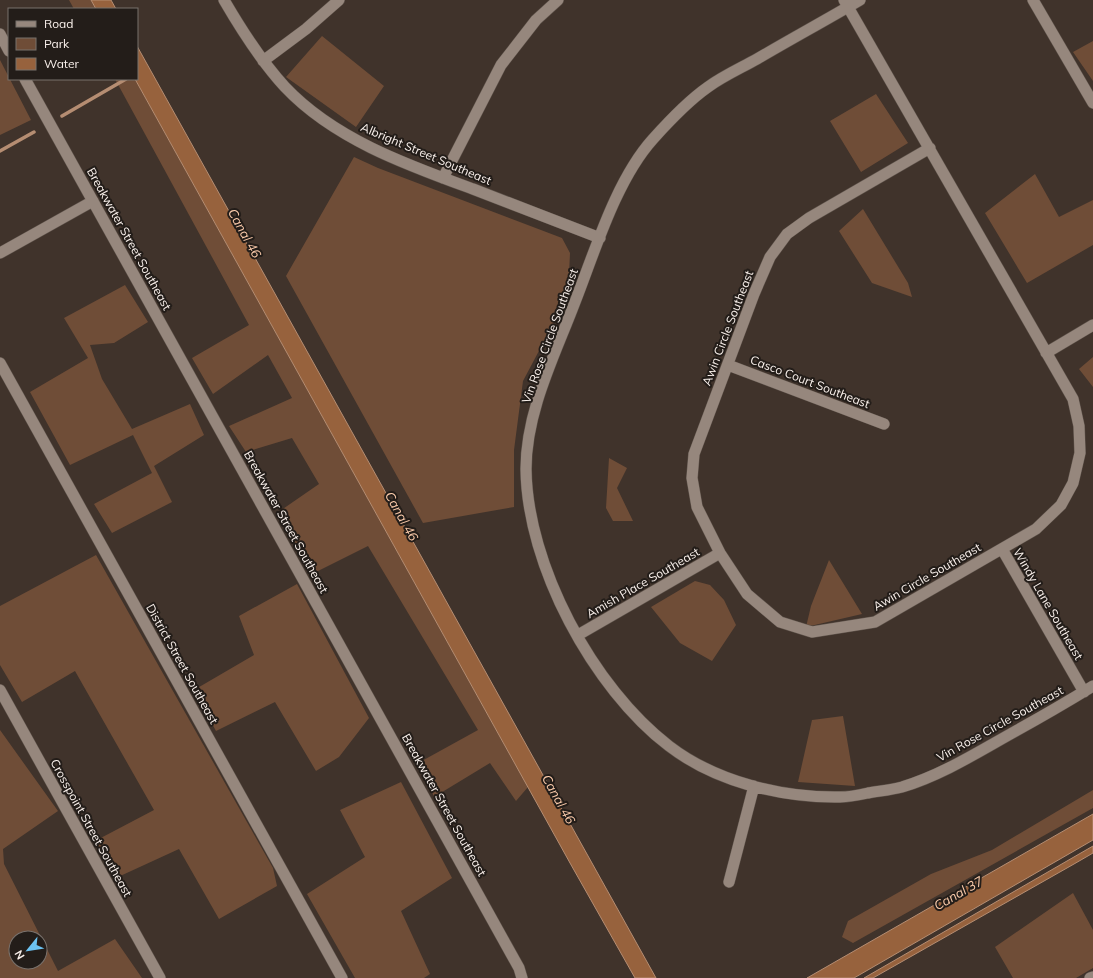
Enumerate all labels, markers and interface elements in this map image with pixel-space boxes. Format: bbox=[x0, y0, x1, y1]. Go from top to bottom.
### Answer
legend bbox=[8, 8, 138, 80]
text: Road bbox=[44, 16, 73, 31]
text: Park bbox=[44, 36, 70, 51]
text: Water bbox=[44, 56, 80, 71]
street label: Albright Street Southeast bbox=[359, 119, 494, 188]
street label: Breakwater Street Southeast bbox=[84, 165, 175, 313]
water label: Canal 46 bbox=[225, 206, 265, 261]
street label: Vin Rose Circle Southeast bbox=[518, 266, 581, 405]
street label: Awin Circle Southeast bbox=[699, 268, 756, 387]
street label: Casco Court Southeast bbox=[748, 352, 872, 411]
street label: Breakwater Street Southeast bbox=[241, 448, 332, 596]
water label: Canal 46 bbox=[382, 489, 422, 544]
street label: Awin Circle Southeast bbox=[870, 540, 983, 614]
street label: Amish Place Southeast bbox=[584, 544, 702, 621]
street label: Windy Lane Southeast bbox=[1010, 545, 1087, 662]
street label: District Street Southeast bbox=[143, 601, 222, 726]
street label: Vin Rose Circle Southeast bbox=[934, 683, 1066, 765]
street label: Breakwater Street Southeast bbox=[399, 731, 490, 879]
street label: Crosspoint Street Southeast bbox=[47, 756, 136, 899]
water label: Canal 46 bbox=[539, 772, 579, 827]
water label: Canal 37 bbox=[931, 872, 986, 913]
north arrow bbox=[8, 930, 48, 970]
text: N bbox=[11, 948, 27, 962]

